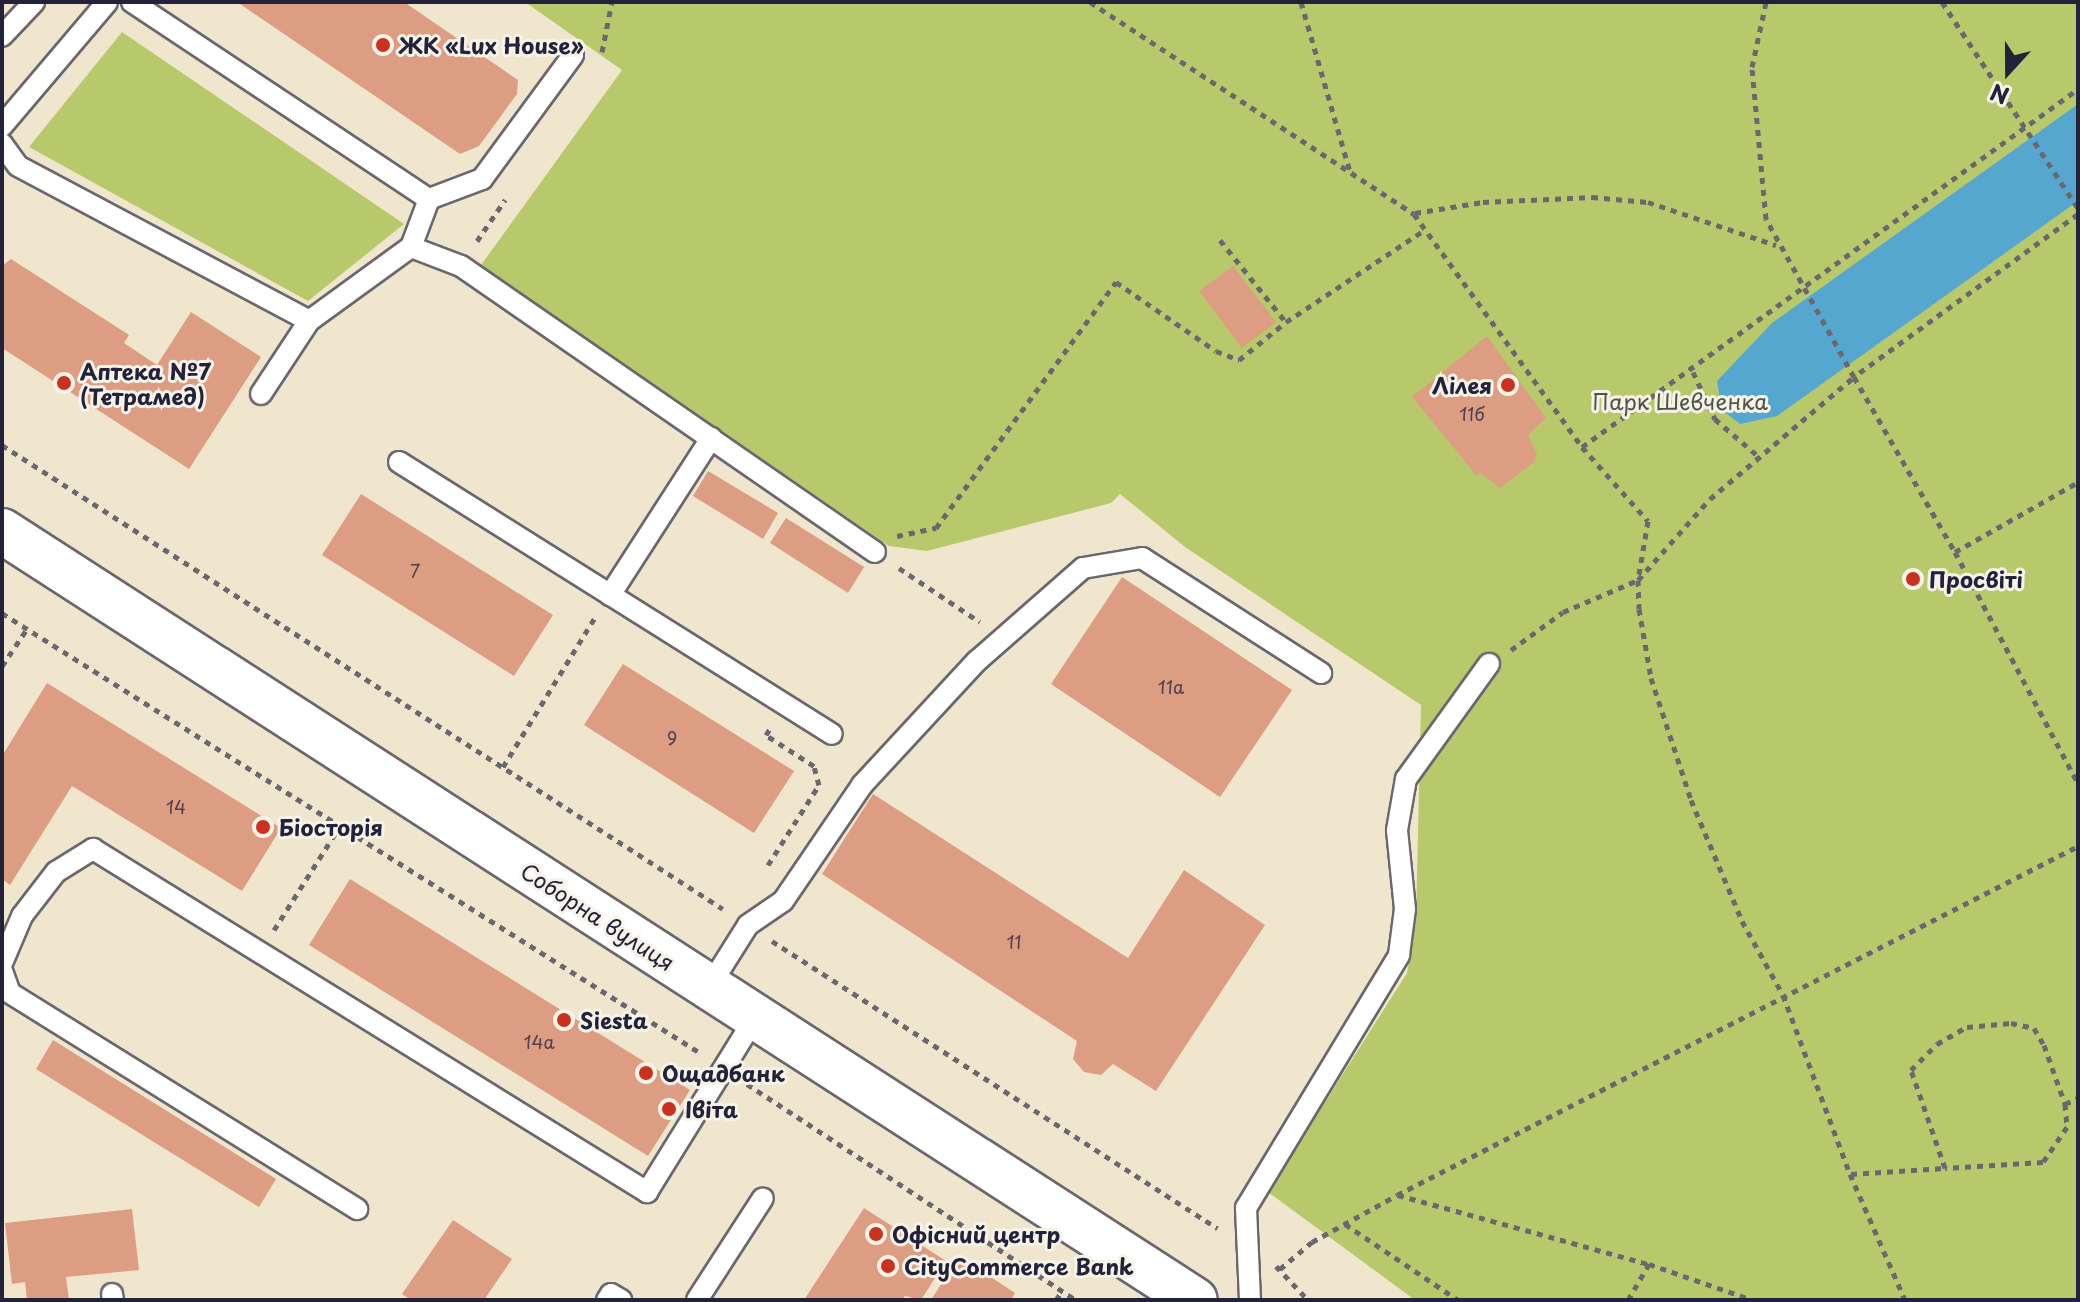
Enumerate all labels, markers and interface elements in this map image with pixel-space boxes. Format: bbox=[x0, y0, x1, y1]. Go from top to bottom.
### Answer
place label: ЖК «Lux House» bbox=[399, 32, 586, 58]
north arrow bbox=[1968, 32, 2048, 112]
marker: ЖК «Lux House» bbox=[374, 36, 392, 54]
text: N bbox=[1985, 76, 2013, 113]
place label: Аптека №7 (Тетрамед) bbox=[80, 357, 211, 408]
place label: Лілея bbox=[1432, 372, 1492, 398]
marker: Аптека №7 (Тетрамед) bbox=[55, 374, 73, 392]
marker: Лілея bbox=[1499, 376, 1517, 394]
park label: Парк Шевченка bbox=[1592, 388, 1768, 414]
house number: 11б bbox=[1459, 403, 1485, 425]
house number: 7 bbox=[410, 560, 420, 582]
place label: Просвіті bbox=[1929, 566, 2023, 592]
marker: Просвіті bbox=[1904, 570, 1922, 588]
house number: 11а bbox=[1158, 676, 1184, 698]
house number: 9 bbox=[667, 727, 677, 749]
house number: 14 bbox=[166, 796, 186, 818]
place label: Біосторія bbox=[279, 814, 383, 840]
marker: Біосторія bbox=[254, 818, 272, 836]
street label: Соборна вулиця bbox=[516, 857, 680, 975]
house number: 11 bbox=[1006, 931, 1022, 953]
place label: Siesta bbox=[580, 1007, 648, 1033]
marker: Siesta bbox=[555, 1011, 573, 1029]
house number: 14а bbox=[523, 1031, 555, 1053]
place label: Ощадбанк bbox=[662, 1060, 785, 1086]
marker: Ощадбанк bbox=[637, 1064, 655, 1082]
place label: Івіта bbox=[685, 1096, 738, 1122]
marker: Івіта bbox=[660, 1100, 678, 1118]
place label: Офісний центр bbox=[892, 1221, 1061, 1247]
marker: Офісний центр bbox=[867, 1225, 885, 1243]
place label: CityCommerce Bank bbox=[904, 1253, 1134, 1279]
marker: CityCommerce Bank bbox=[879, 1257, 897, 1275]

